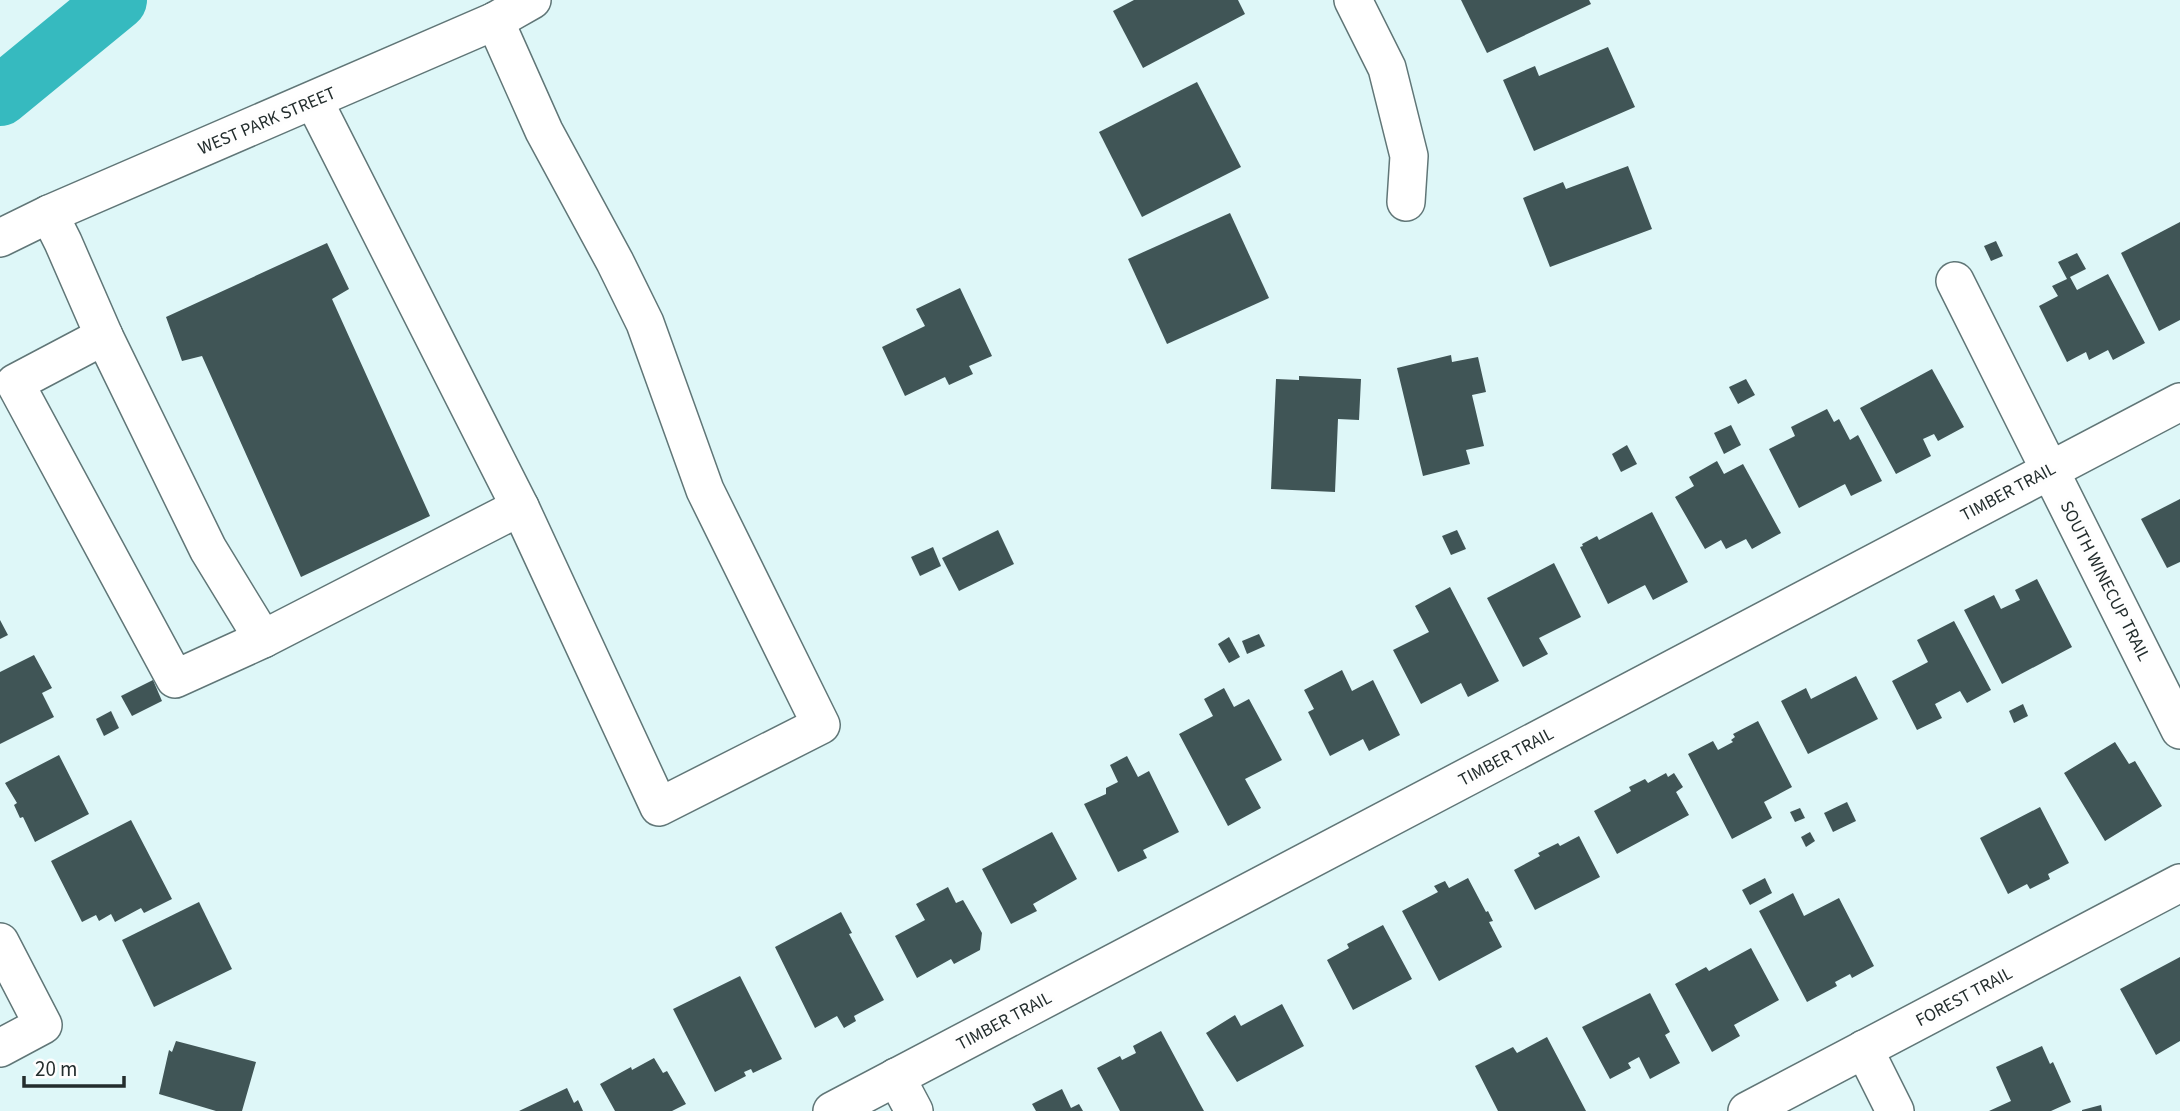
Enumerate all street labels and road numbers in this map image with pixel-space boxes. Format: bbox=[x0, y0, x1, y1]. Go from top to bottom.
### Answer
street label: WEST PARK STREET bbox=[194, 81, 340, 161]
street label: TIMBER TRAIL bbox=[1956, 456, 2060, 528]
street label: SOUTH WINECUP TRAIL bbox=[2054, 497, 2156, 666]
street label: TIMBER TRAIL bbox=[1454, 721, 1558, 793]
street label: FOREST TRAIL bbox=[1911, 961, 2017, 1033]
street label: TIMBER TRAIL bbox=[952, 985, 1056, 1057]

